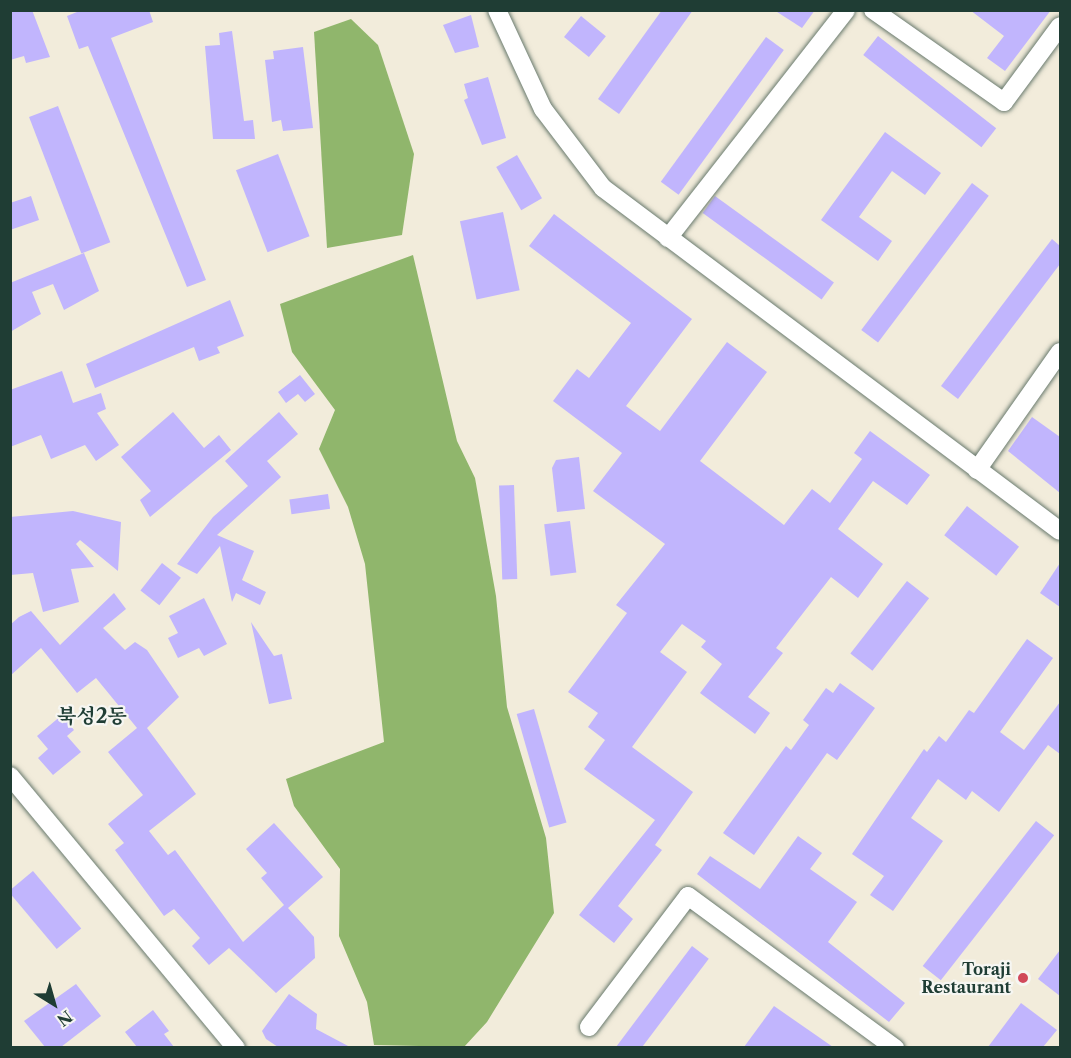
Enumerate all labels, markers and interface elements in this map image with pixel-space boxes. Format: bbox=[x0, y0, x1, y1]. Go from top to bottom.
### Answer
district label: 북성2동 bbox=[57, 704, 127, 728]
place label: Toraji Restaurant bbox=[921, 959, 1011, 997]
marker: Toraji Restaurant bbox=[1016, 971, 1030, 985]
north arrow bbox=[24, 974, 84, 1034]
text: N bbox=[53, 1006, 76, 1031]

